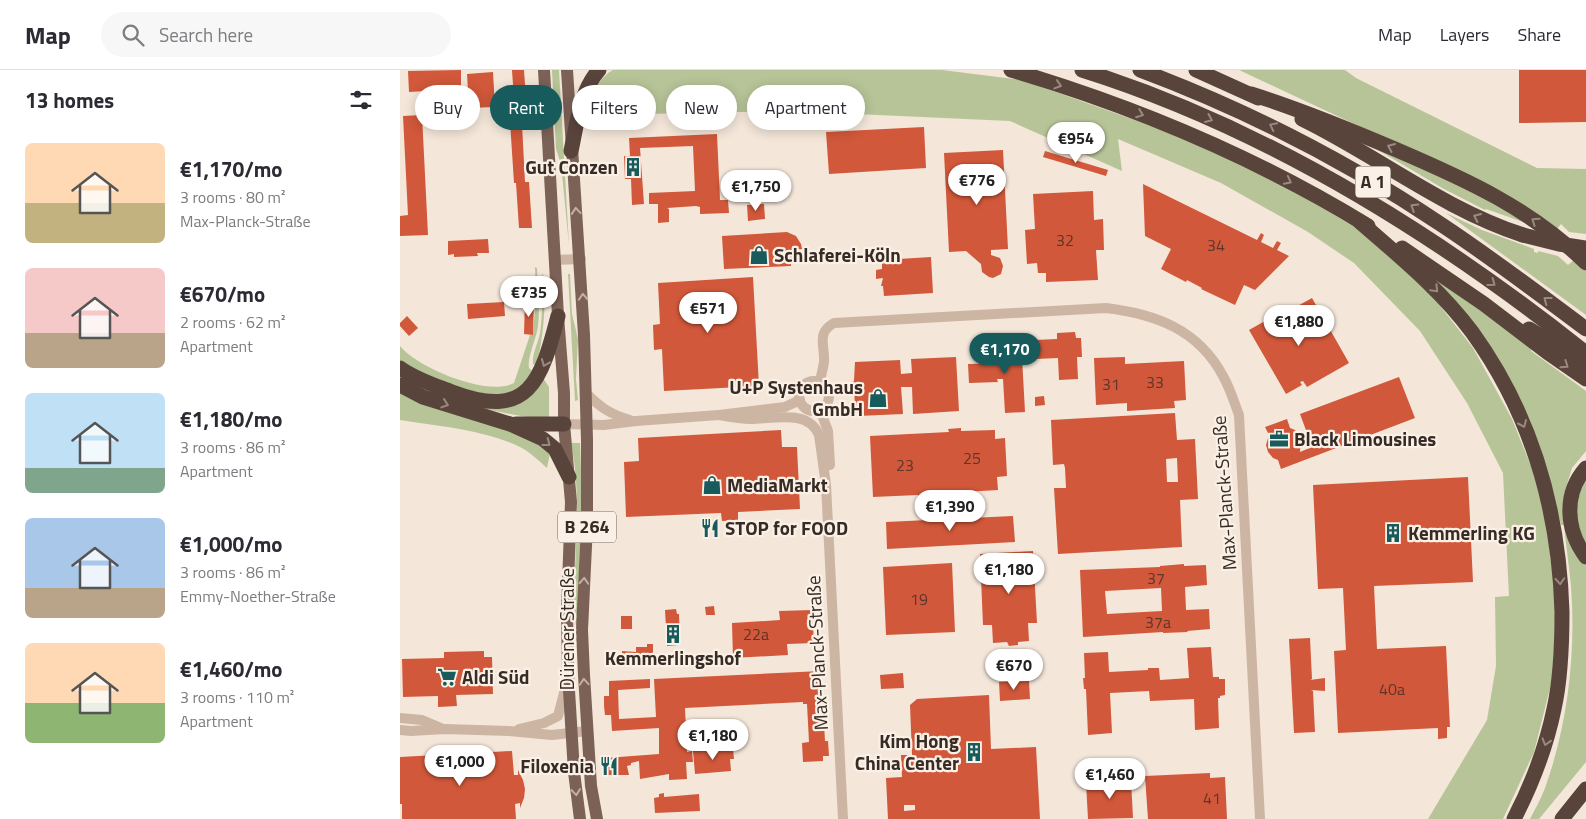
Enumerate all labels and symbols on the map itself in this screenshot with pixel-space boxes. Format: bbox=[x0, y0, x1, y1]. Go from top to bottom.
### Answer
one-way arrow bbox=[1053, 79, 1061, 89]
one-way arrow bbox=[1136, 108, 1144, 118]
one-way arrow bbox=[1204, 113, 1213, 123]
pin: €954 bbox=[1046, 122, 1106, 164]
one-way arrow bbox=[1269, 122, 1278, 133]
one-way arrow bbox=[1387, 143, 1396, 154]
place label: Gut Conzen bbox=[525, 152, 618, 181]
building icon: Gut Conzen bbox=[622, 156, 644, 178]
pin: €776 bbox=[947, 164, 1007, 206]
road number: A 1 bbox=[1356, 166, 1390, 198]
pin: €1,750 bbox=[715, 170, 797, 212]
one-way arrow bbox=[1283, 175, 1292, 185]
one-way arrow bbox=[1410, 203, 1419, 213]
one-way arrow bbox=[571, 206, 582, 214]
one-way arrow bbox=[1473, 213, 1482, 223]
one-way arrow bbox=[1531, 218, 1541, 227]
house number: 32 bbox=[1056, 228, 1074, 252]
house number: 34 bbox=[1207, 233, 1225, 257]
place label: Schlaferei-Köln bbox=[774, 240, 901, 269]
shop icon: Schlaferei-Köln bbox=[748, 244, 770, 266]
pin: €735 bbox=[499, 276, 559, 318]
one-way arrow bbox=[1486, 277, 1496, 286]
one-way arrow bbox=[1429, 283, 1438, 292]
pin: €571 bbox=[678, 292, 738, 334]
one-way arrow bbox=[577, 293, 588, 301]
one-way arrow bbox=[1543, 297, 1553, 306]
pin: €1,880 bbox=[1258, 304, 1340, 347]
pin: €1,170 bbox=[964, 332, 1046, 375]
one-way arrow bbox=[540, 358, 551, 367]
one-way arrow bbox=[1559, 359, 1569, 368]
house number: 33 bbox=[1146, 370, 1164, 394]
place label: U+P Systenhaus GmbH bbox=[729, 372, 863, 423]
house number: 31 bbox=[1102, 372, 1120, 396]
shop icon: U+P Systenhaus GmbH bbox=[867, 387, 889, 409]
one-way arrow bbox=[440, 398, 449, 408]
street label: Max-Planck-Straße bbox=[1204, 415, 1243, 571]
one-way arrow bbox=[1517, 419, 1528, 428]
place label: Black Limousines bbox=[1294, 424, 1436, 453]
office icon: Black Limousines bbox=[1268, 428, 1290, 450]
one-way arrow bbox=[541, 437, 551, 446]
house number: 25 bbox=[963, 446, 981, 470]
house number: 23 bbox=[896, 453, 914, 477]
place label: MediaMarkt bbox=[727, 470, 828, 499]
shop icon: MediaMarkt bbox=[701, 474, 723, 496]
pin: €1,390 bbox=[909, 490, 991, 532]
road number: B 264 bbox=[558, 512, 616, 542]
place label: STOP for FOOD bbox=[725, 513, 848, 542]
restaurant icon: STOP for FOOD bbox=[699, 517, 721, 539]
place label: Kemmerling KG bbox=[1408, 518, 1535, 547]
building icon: Kemmerling KG bbox=[1382, 522, 1404, 544]
pin: €1,180 bbox=[968, 552, 1050, 595]
house number: 37 bbox=[1147, 566, 1165, 590]
street label: Dürener Straße bbox=[552, 568, 581, 690]
street label: Max-Planck-Straße bbox=[798, 575, 835, 731]
one-way arrow bbox=[579, 577, 590, 585]
one-way arrow bbox=[1554, 577, 1565, 585]
house number: 19 bbox=[910, 587, 928, 611]
house number: 37a bbox=[1145, 610, 1171, 634]
house number: 22a bbox=[743, 622, 769, 646]
building icon: Kemmerlingshof bbox=[662, 623, 684, 645]
place label: Kemmerlingshof bbox=[605, 643, 741, 672]
pin: €670 bbox=[984, 648, 1044, 691]
place label: Aldi Süd bbox=[462, 662, 529, 691]
supermarket icon: Aldi Süd bbox=[436, 666, 458, 688]
house number: 40a bbox=[1379, 677, 1405, 701]
one-way arrow bbox=[579, 678, 590, 686]
pin: €1,180 bbox=[672, 718, 754, 761]
place label: Kim Hong China Center bbox=[855, 726, 959, 777]
one-way arrow bbox=[1541, 737, 1551, 746]
building icon: Kim Hong China Center bbox=[963, 741, 985, 763]
pin: €1,000 bbox=[419, 744, 501, 787]
place label: Filoxenia bbox=[520, 751, 594, 780]
restaurant icon: Filoxenia bbox=[598, 755, 620, 777]
pin: €1,460 bbox=[1069, 758, 1151, 800]
house number: 41 bbox=[1203, 786, 1221, 810]
one-way arrow bbox=[570, 788, 581, 796]

